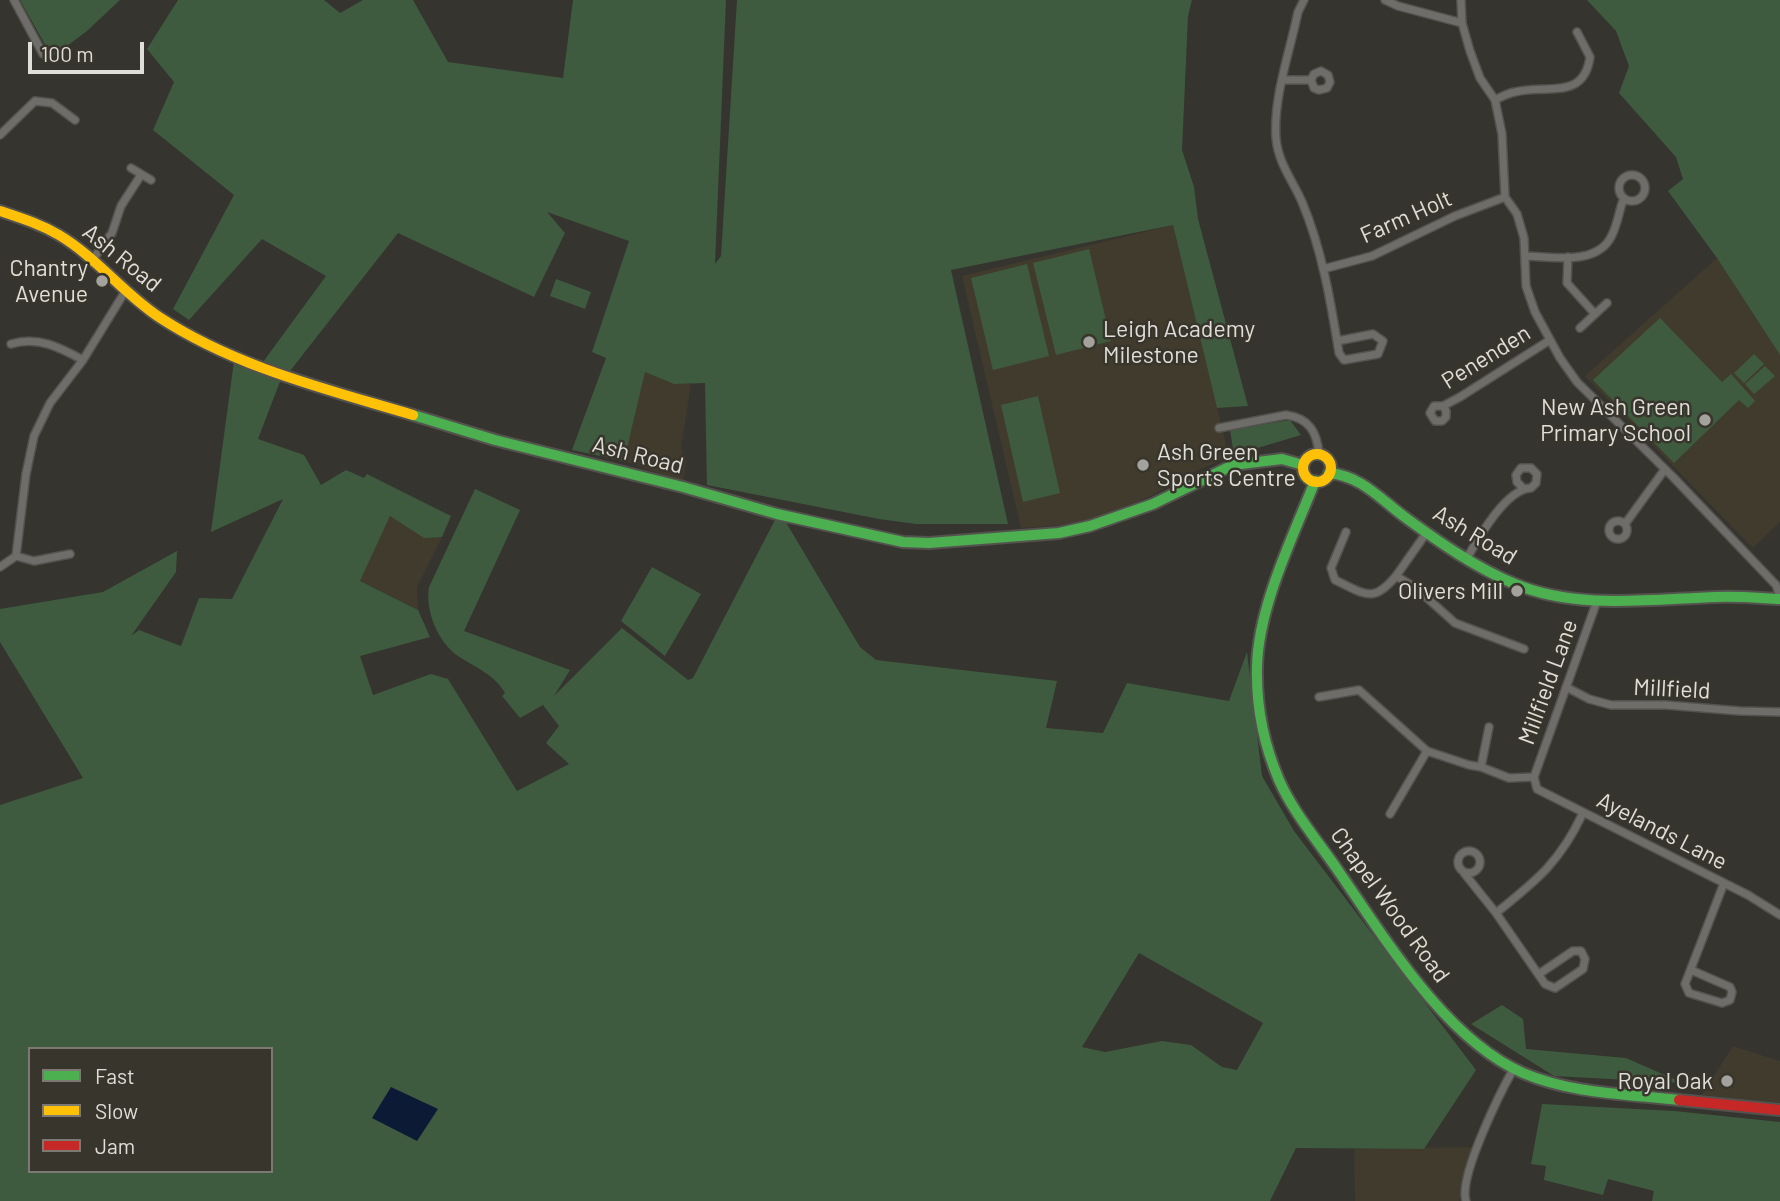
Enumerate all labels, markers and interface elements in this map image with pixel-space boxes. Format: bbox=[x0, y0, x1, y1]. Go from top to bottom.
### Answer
scale bar bbox=[32, 28, 147, 72]
text: 100 m bbox=[41, 41, 94, 66]
street label: Farm Holt bbox=[1356, 185, 1456, 249]
street label: Ash Road bbox=[77, 218, 167, 298]
place label: Chantry Avenue bbox=[10, 254, 88, 308]
marker: Chantry Avenue bbox=[94, 273, 110, 289]
place label: Leigh Academy Milestone bbox=[1103, 315, 1255, 369]
street label: Penenden bbox=[1437, 319, 1535, 395]
marker: Leigh Academy Milestone bbox=[1081, 334, 1097, 350]
place label: New Ash Green Primary School bbox=[1540, 393, 1691, 447]
marker: New Ash Green Primary School bbox=[1697, 412, 1713, 428]
street label: Ash Road bbox=[590, 430, 686, 480]
place label: Ash Green Sports Centre bbox=[1157, 438, 1296, 492]
marker: Ash Green Sports Centre bbox=[1135, 457, 1151, 473]
street label: Ash Road bbox=[1428, 499, 1522, 571]
place label: Olivers Mill bbox=[1398, 577, 1503, 605]
marker: Olivers Mill bbox=[1509, 583, 1525, 599]
street label: Millfield Lane bbox=[1513, 616, 1583, 748]
street label: Millfield bbox=[1633, 673, 1711, 705]
street label: Ayelands Lane bbox=[1592, 786, 1732, 876]
street label: Chapel Wood Road bbox=[1324, 822, 1456, 988]
legend bbox=[28, 1047, 273, 1173]
text: Fast bbox=[95, 1063, 135, 1088]
place label: Royal Oak bbox=[1618, 1067, 1713, 1095]
marker: Royal Oak bbox=[1719, 1073, 1735, 1089]
text: Slow bbox=[95, 1098, 138, 1123]
text: Jam bbox=[95, 1133, 135, 1158]

